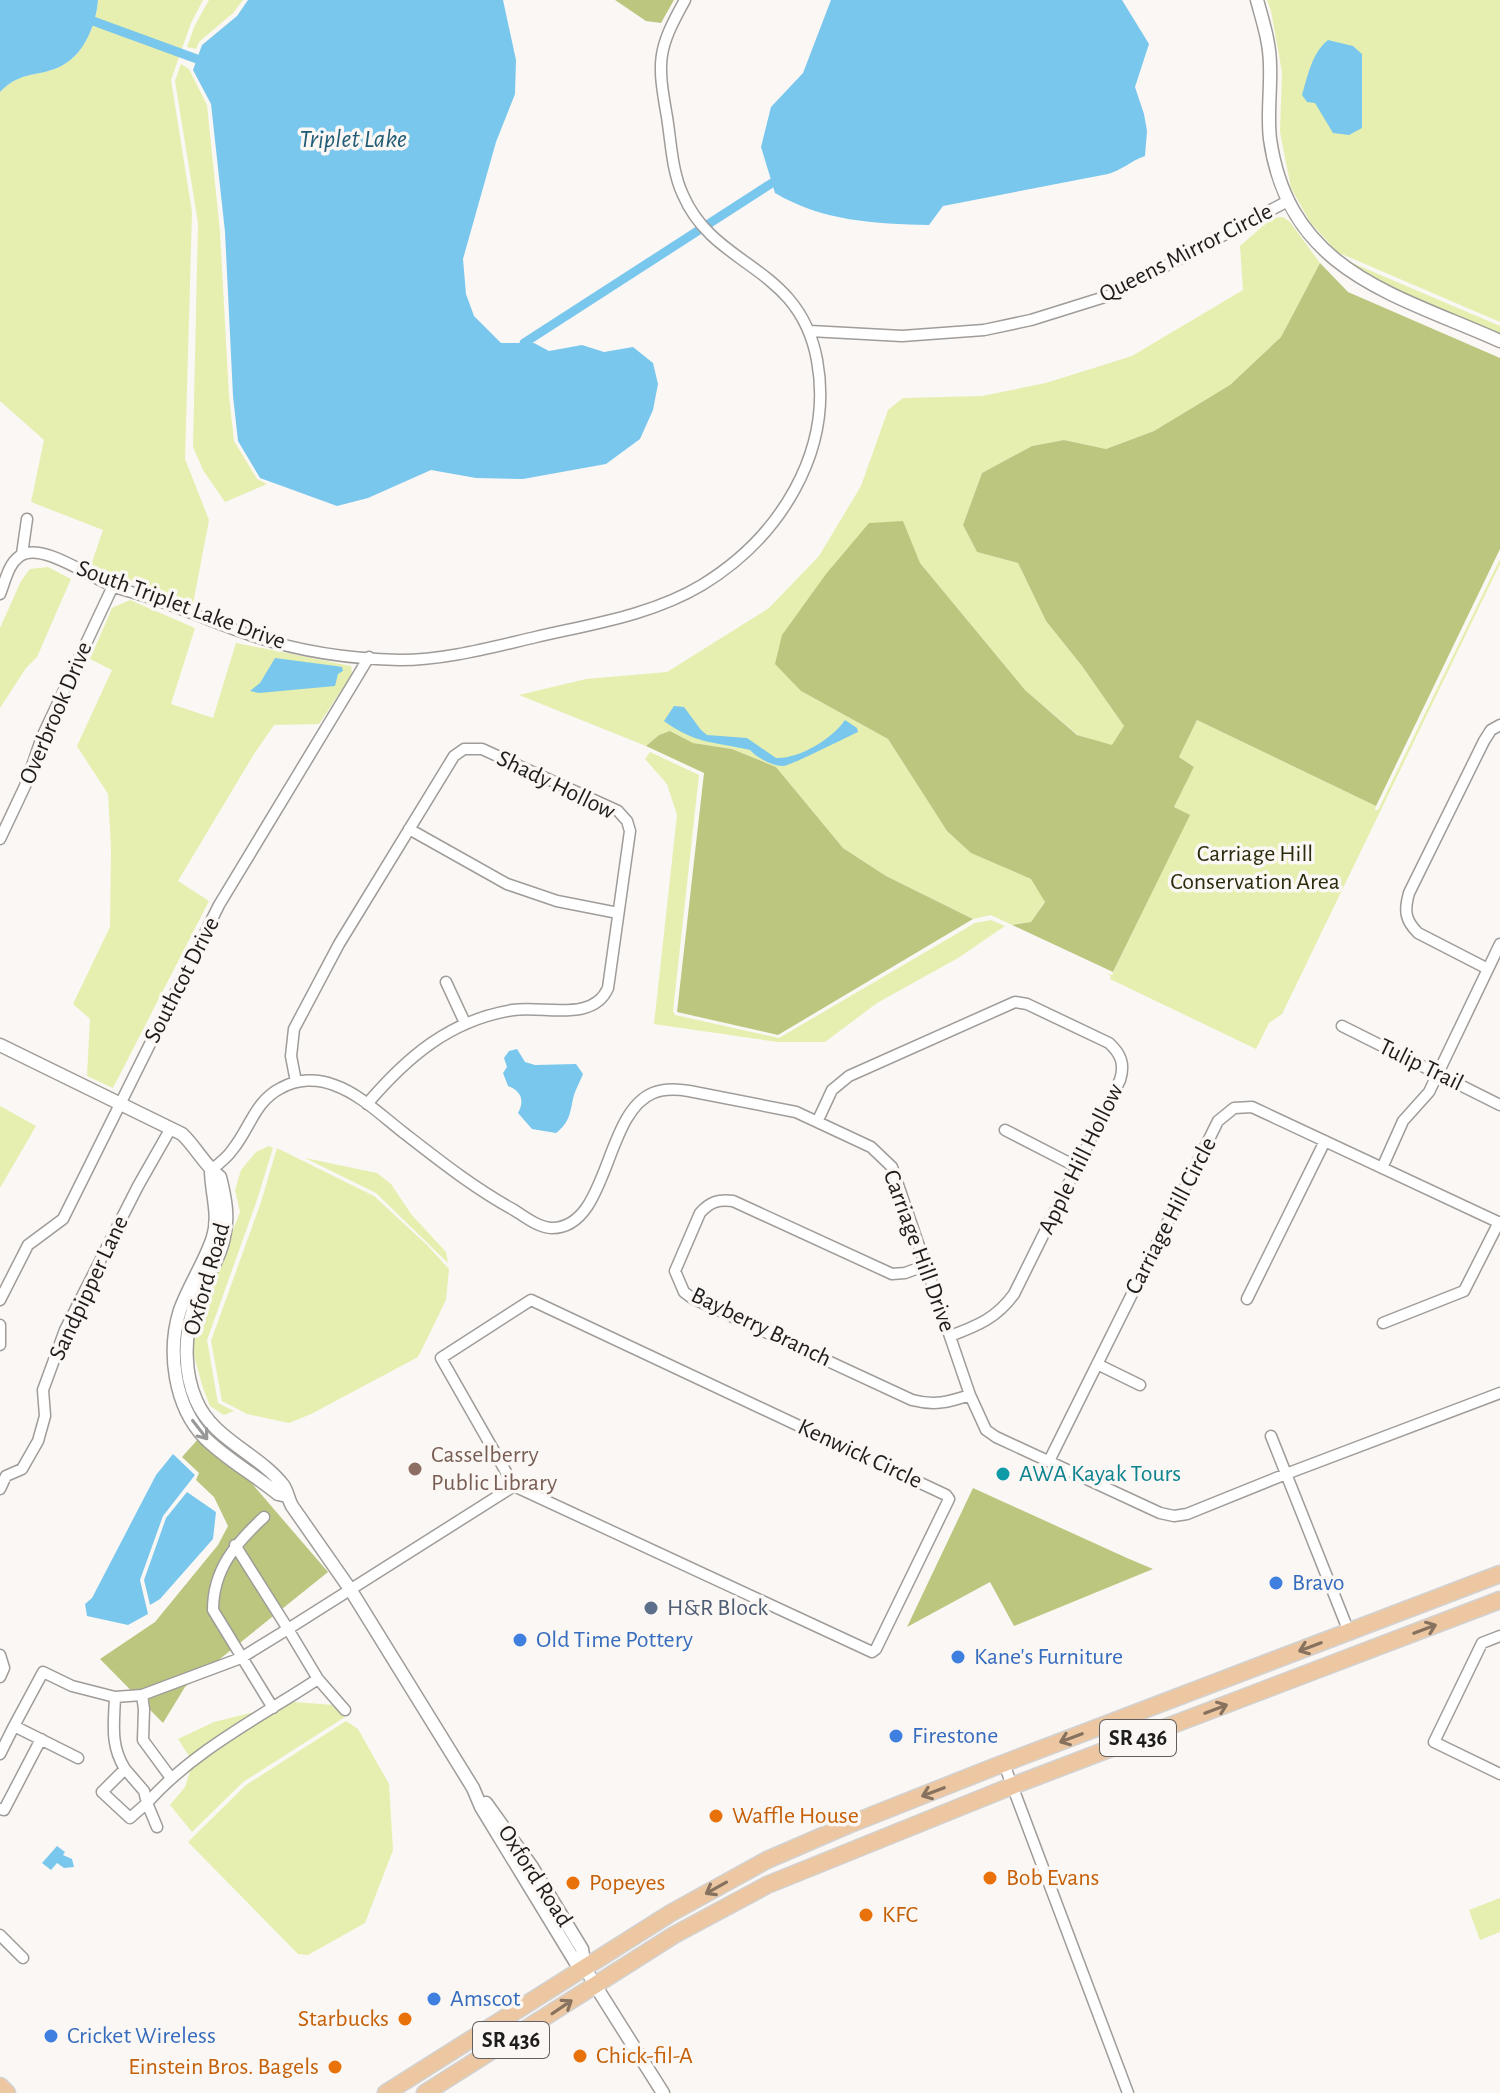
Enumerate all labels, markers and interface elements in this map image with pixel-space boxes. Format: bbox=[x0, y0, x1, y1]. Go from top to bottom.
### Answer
water label: Triplet Lake bbox=[299, 126, 407, 152]
street label: Queens Mirror Circle bbox=[1096, 199, 1276, 307]
street label: South Triplet Lake Drive bbox=[73, 556, 289, 654]
street label: Overbrook Drive bbox=[15, 638, 97, 788]
street label: Shady Hollow bbox=[493, 746, 619, 824]
park label: Carriage Hill Conservation Area bbox=[1170, 842, 1340, 894]
street label: Southcot Drive bbox=[140, 913, 224, 1047]
street label: Tulip Trail bbox=[1375, 1034, 1467, 1096]
street label: Apple Hill Hollow bbox=[1034, 1080, 1128, 1238]
street label: Carriage Hill Circle bbox=[1121, 1134, 1221, 1298]
street label: Carriage Hill Drive bbox=[879, 1167, 959, 1335]
street label: Sandpipper Lane bbox=[45, 1212, 133, 1364]
street label: Oxford Road bbox=[179, 1220, 235, 1338]
street label: Bayberry Branch bbox=[687, 1283, 835, 1371]
street label: Kenwick Circle bbox=[794, 1415, 926, 1493]
one-way arrow bbox=[191, 1419, 208, 1440]
place label: Casselberry Public Library bbox=[431, 1443, 557, 1495]
marker: Casselberry Public Library bbox=[406, 1460, 424, 1478]
place label: AWA Kayak Tours bbox=[1019, 1462, 1181, 1486]
marker: AWA Kayak Tours bbox=[994, 1465, 1012, 1483]
place label: Bravo bbox=[1292, 1571, 1345, 1595]
marker: Bravo bbox=[1267, 1574, 1285, 1592]
place label: H&R Block bbox=[667, 1596, 768, 1620]
marker: H&R Block bbox=[642, 1599, 660, 1617]
one-way arrow bbox=[1412, 1621, 1437, 1635]
place label: Old Time Pottery bbox=[536, 1628, 693, 1652]
marker: Old Time Pottery bbox=[511, 1631, 529, 1649]
one-way arrow bbox=[1298, 1641, 1323, 1655]
place label: Kane's Furniture bbox=[974, 1645, 1123, 1669]
marker: Kane's Furniture bbox=[949, 1648, 967, 1666]
one-way arrow bbox=[1203, 1701, 1228, 1715]
road number: SR 436 bbox=[1100, 1720, 1176, 1756]
place label: Firestone bbox=[912, 1724, 998, 1748]
marker: Firestone bbox=[887, 1727, 905, 1745]
one-way arrow bbox=[1059, 1732, 1084, 1746]
one-way arrow bbox=[921, 1785, 946, 1800]
place label: Waffle House bbox=[732, 1804, 859, 1828]
marker: Waffle House bbox=[707, 1807, 725, 1825]
street label: Oxford Road bbox=[493, 1821, 577, 1931]
place label: Bob Evans bbox=[1006, 1866, 1099, 1890]
marker: Bob Evans bbox=[981, 1869, 999, 1887]
place label: Popeyes bbox=[589, 1871, 665, 1895]
marker: Popeyes bbox=[564, 1874, 582, 1892]
one-way arrow bbox=[705, 1880, 728, 1896]
place label: KFC bbox=[882, 1903, 918, 1927]
marker: KFC bbox=[857, 1906, 875, 1924]
place label: Amscot bbox=[450, 1987, 521, 2011]
marker: Amscot bbox=[425, 1990, 443, 2008]
one-way arrow bbox=[551, 1998, 573, 2015]
place label: Starbucks bbox=[298, 2007, 389, 2031]
marker: Starbucks bbox=[396, 2010, 414, 2028]
road number: SR 436 bbox=[473, 2022, 549, 2058]
place label: Cricket Wireless bbox=[67, 2024, 216, 2048]
marker: Cricket Wireless bbox=[42, 2027, 60, 2045]
place label: Chick-fil-A bbox=[596, 2044, 693, 2068]
marker: Chick-fil-A bbox=[571, 2047, 589, 2065]
place label: Einstein Bros. Bagels bbox=[128, 2055, 319, 2079]
marker: Einstein Bros. Bagels bbox=[326, 2058, 344, 2076]

